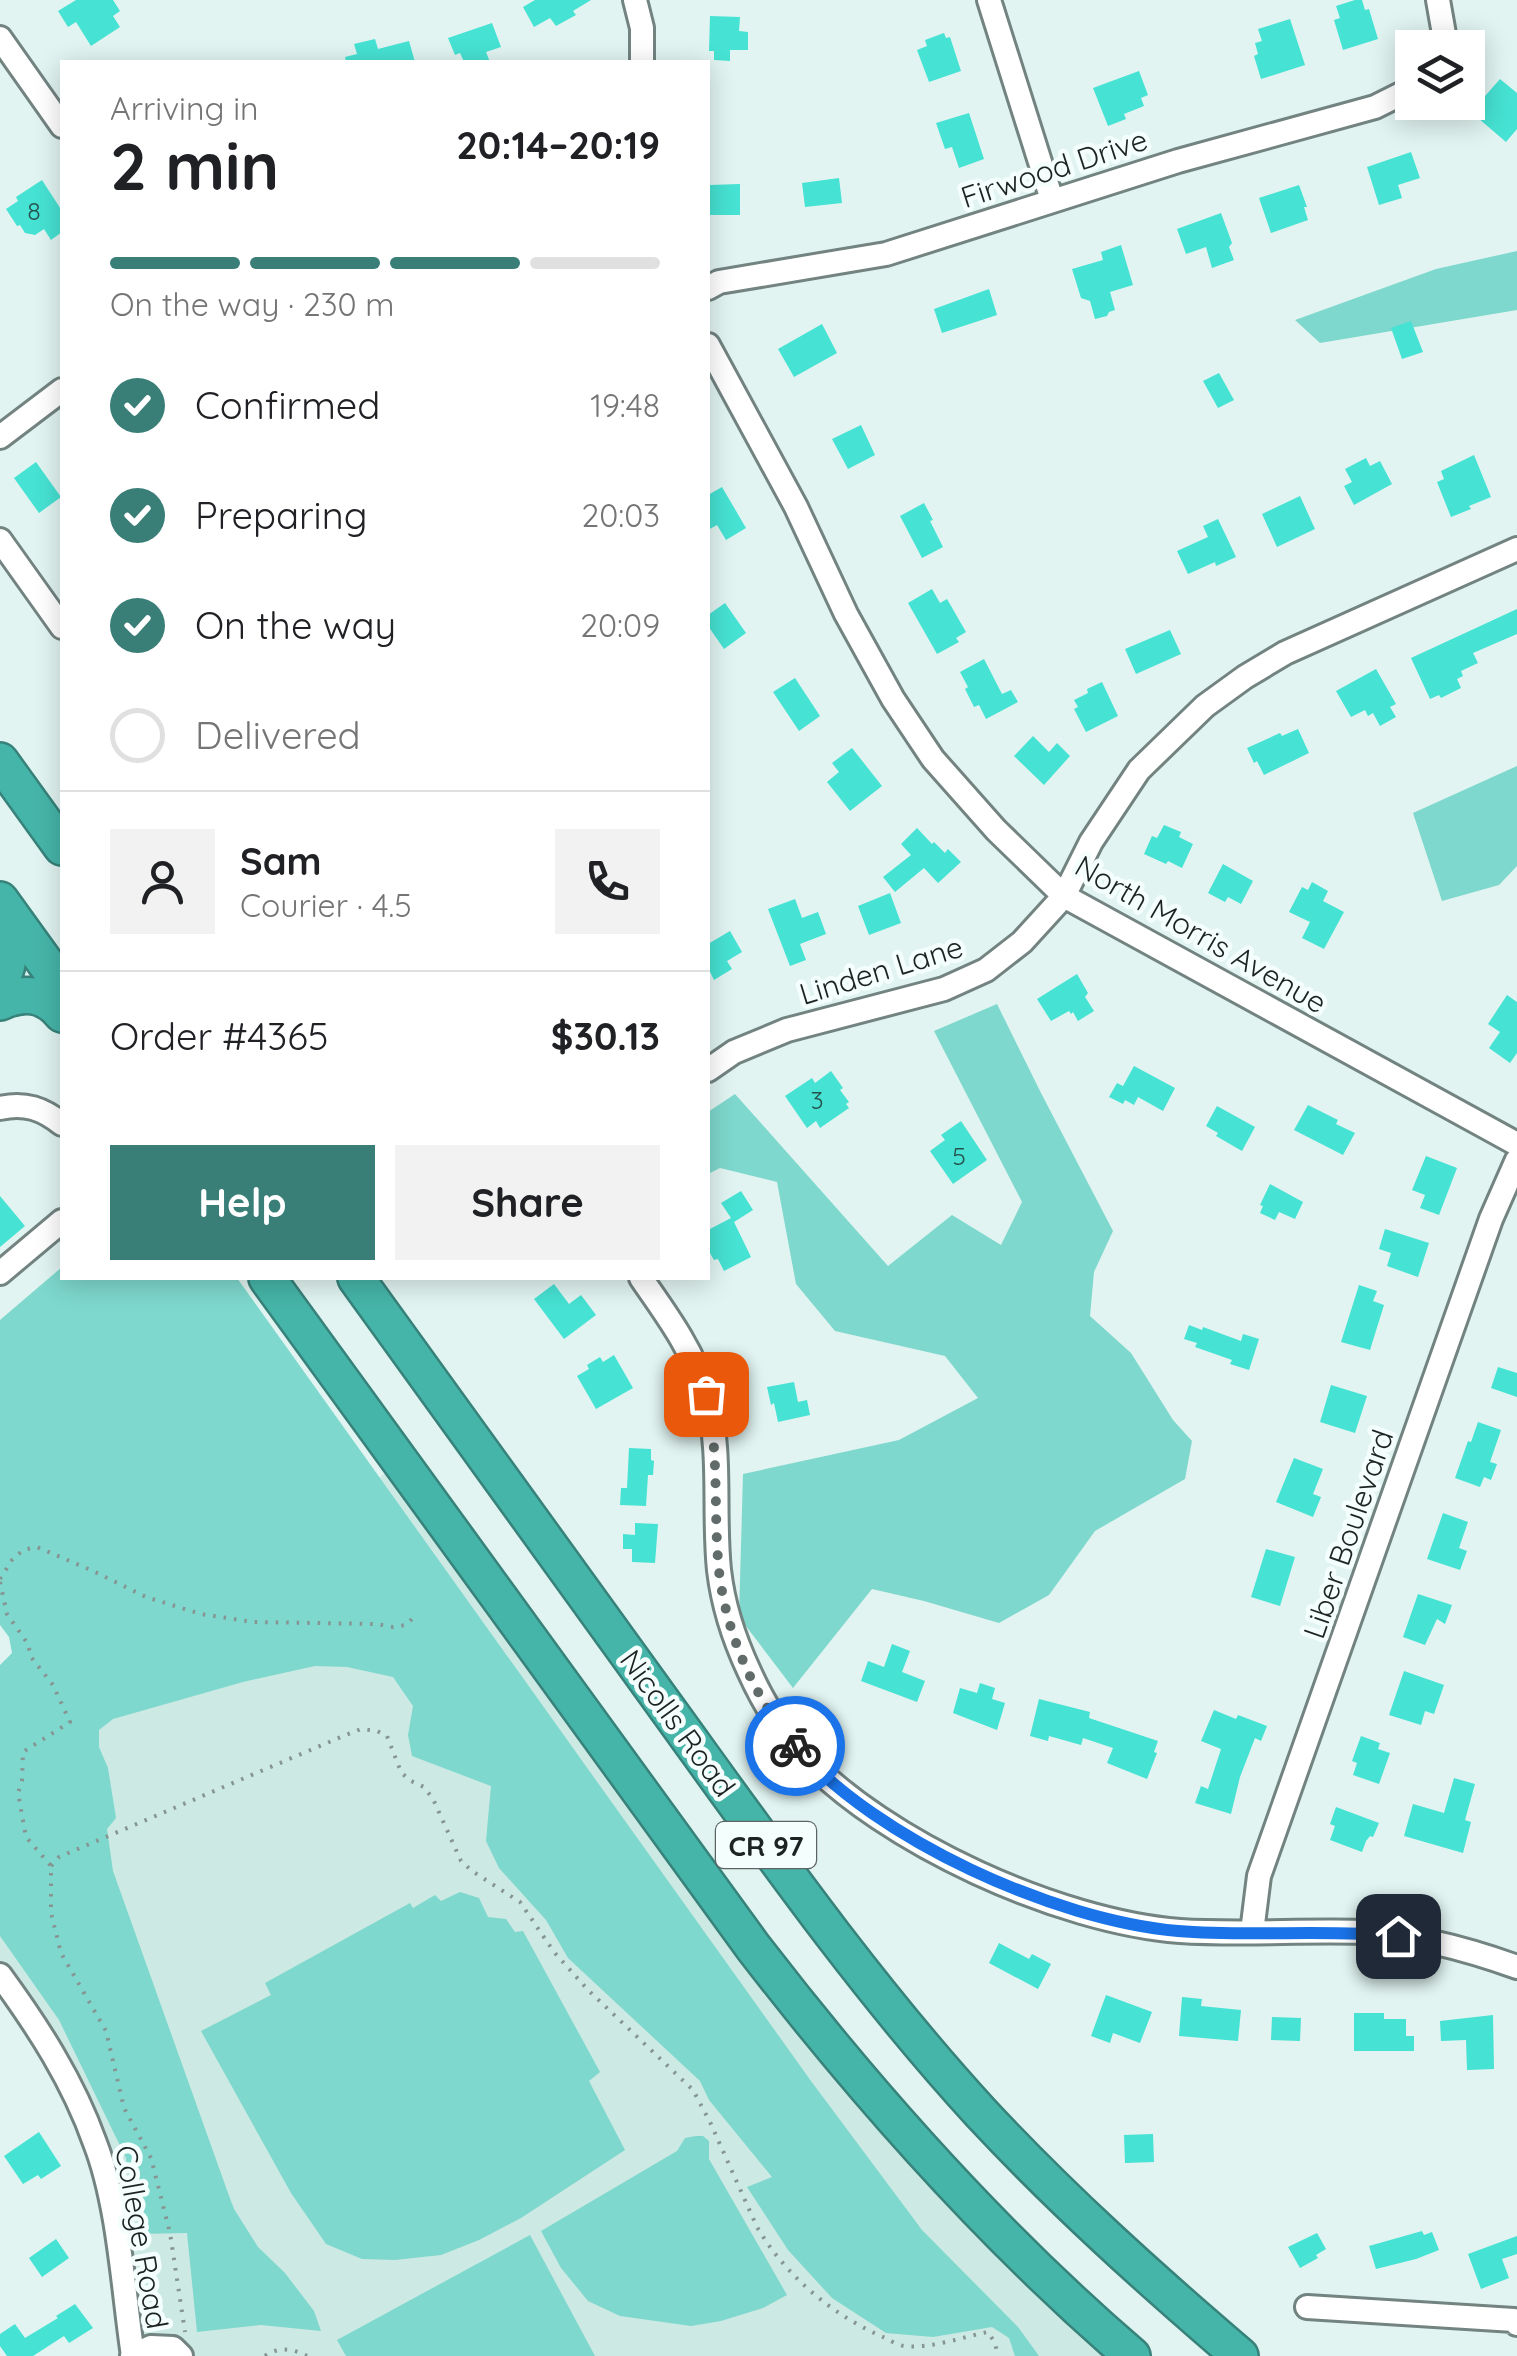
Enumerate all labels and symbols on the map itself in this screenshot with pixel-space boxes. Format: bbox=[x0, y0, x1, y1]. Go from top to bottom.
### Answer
street label: Firwood Drive bbox=[956, 120, 1152, 216]
house number: 8 bbox=[27, 195, 41, 226]
street label: North Morris Avenue bbox=[1068, 846, 1334, 1022]
street label: Linden Lane bbox=[795, 927, 967, 1013]
house number: 3 bbox=[810, 1084, 824, 1115]
house number: 5 bbox=[952, 1140, 966, 1171]
pin bbox=[664, 1352, 749, 1437]
street label: Liber Boulevard bbox=[1294, 1425, 1402, 1643]
street label: Nicolls Road bbox=[612, 1642, 744, 1804]
courier bbox=[745, 1696, 845, 1796]
road number: CR 97 bbox=[716, 1822, 816, 1868]
pin bbox=[1356, 1894, 1441, 1979]
street label: College Road bbox=[107, 2142, 177, 2332]

